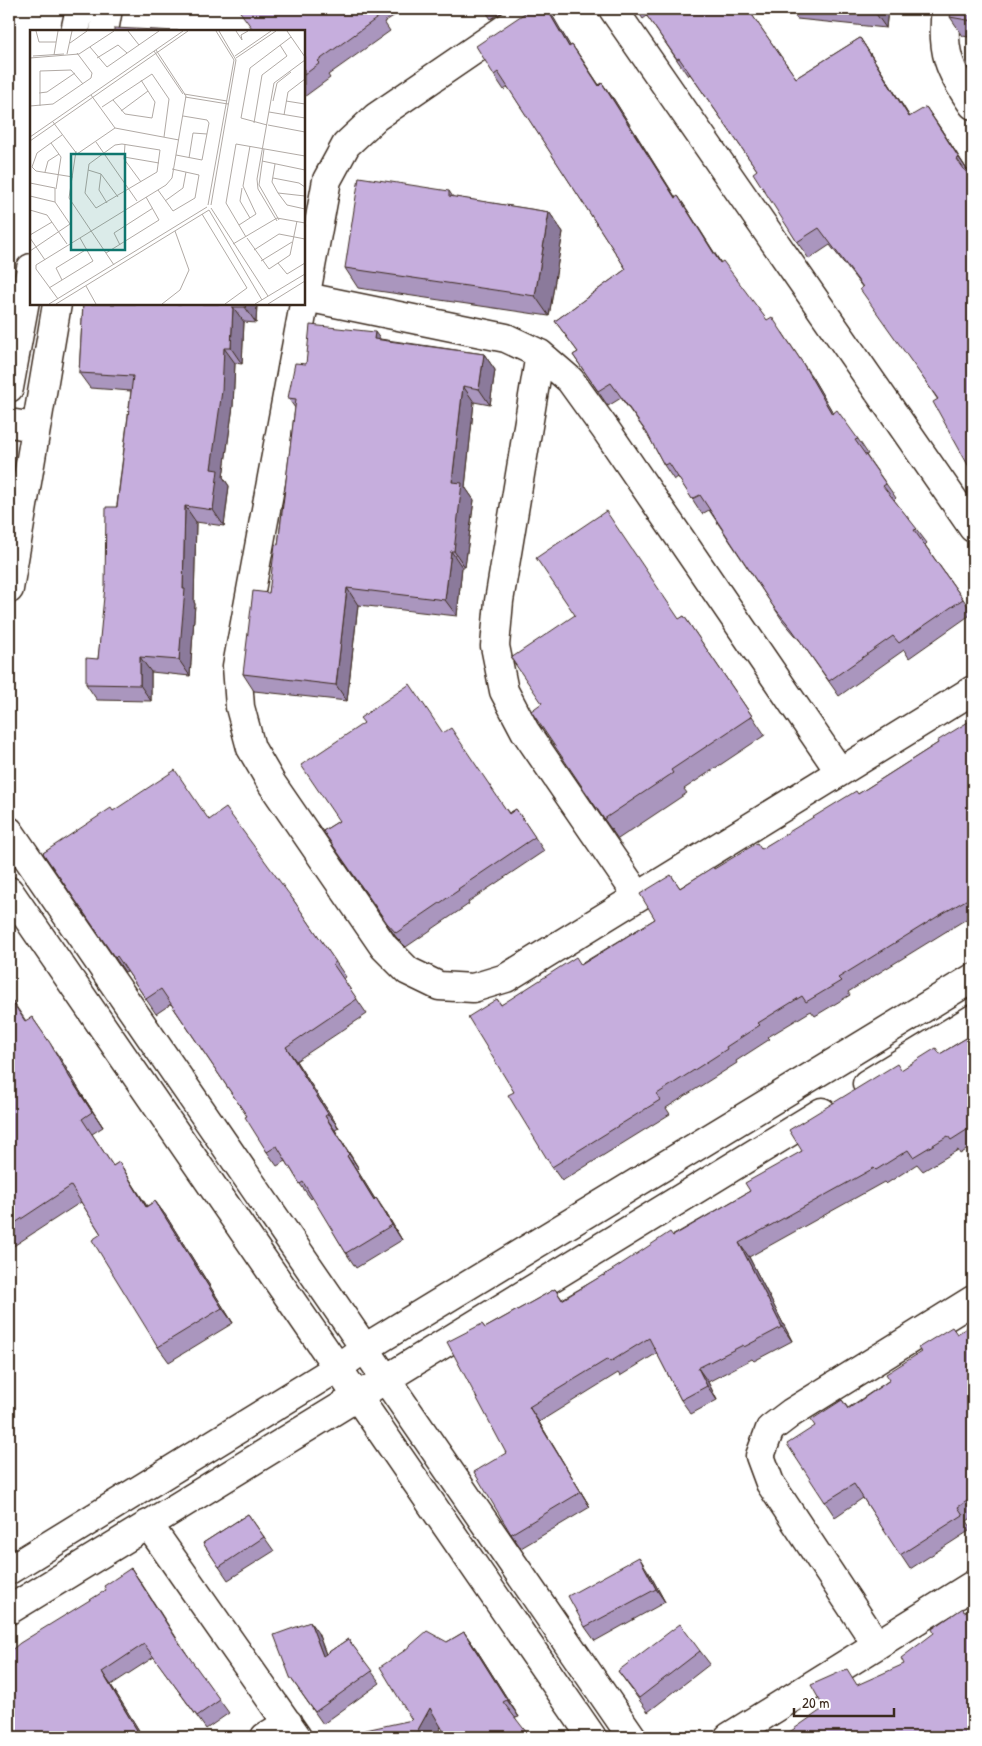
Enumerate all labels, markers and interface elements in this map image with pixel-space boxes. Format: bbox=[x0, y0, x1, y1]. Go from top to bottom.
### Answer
inset map bbox=[30, 30, 305, 305]
scale bar bbox=[794, 1686, 894, 1718]
text: 20 m bbox=[802, 1692, 829, 1713]

